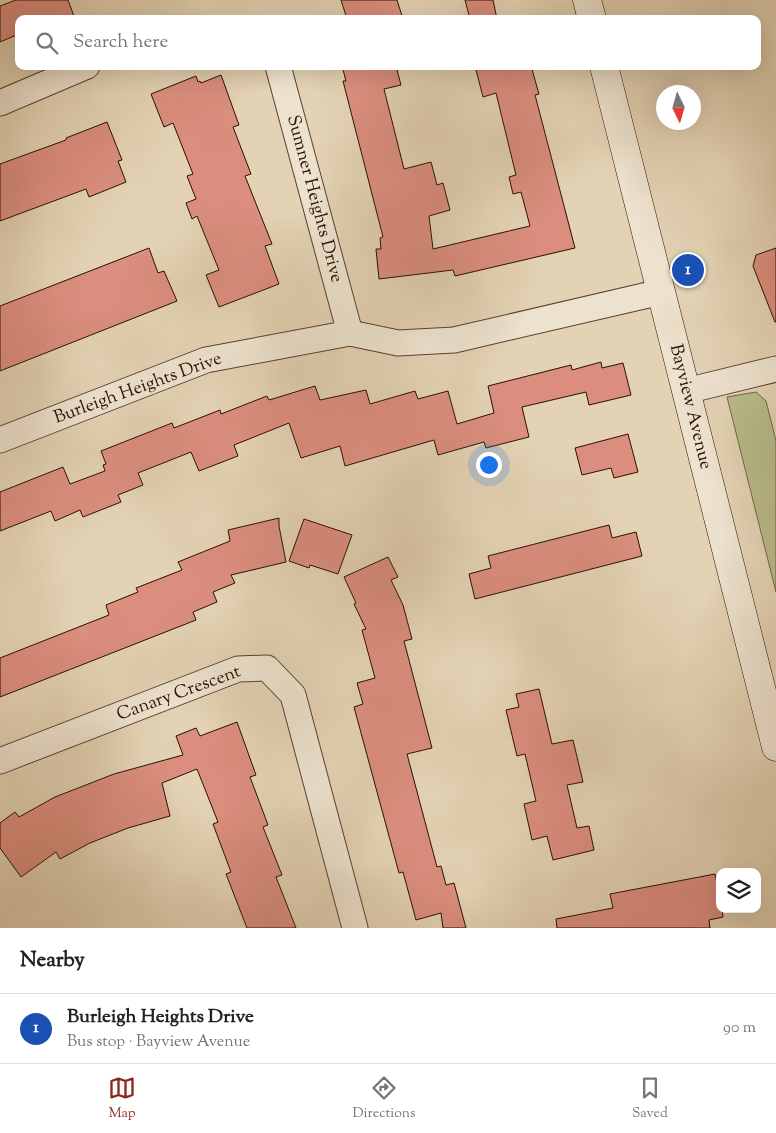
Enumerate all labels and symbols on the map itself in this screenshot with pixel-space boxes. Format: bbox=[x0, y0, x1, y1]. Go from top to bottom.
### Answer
north arrow bbox=[656, 85, 701, 130]
street label: Sumner Heights Drive bbox=[279, 112, 349, 286]
pin: 1 bbox=[672, 251, 704, 289]
street label: Bayview Avenue bbox=[662, 342, 718, 472]
street label: Burleigh Heights Drive bbox=[50, 347, 226, 431]
your location bbox=[476, 452, 502, 478]
street label: Canary Crescent bbox=[113, 659, 245, 729]

